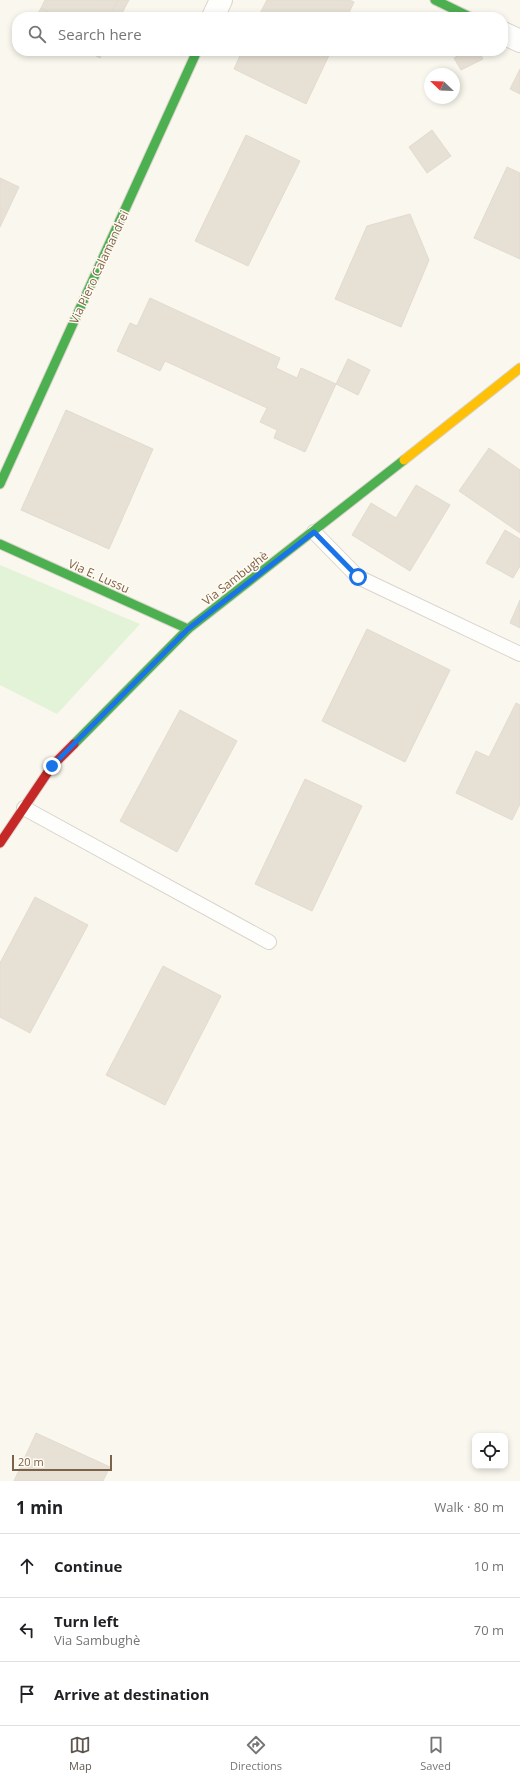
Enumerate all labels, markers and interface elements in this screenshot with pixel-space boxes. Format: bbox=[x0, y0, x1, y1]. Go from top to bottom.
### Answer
search box bbox=[12, 12, 508, 56]
icon: search bbox=[26, 23, 48, 45]
text: Search here bbox=[58, 24, 142, 44]
north arrow bbox=[424, 68, 460, 104]
street label: Via Piero Calamandrei bbox=[65, 208, 133, 326]
street label: Via Sambughè bbox=[198, 547, 272, 609]
street label: Via E. Lussu bbox=[66, 555, 132, 597]
route start bbox=[349, 568, 367, 586]
route end bbox=[43, 757, 61, 775]
map controls bbox=[472, 1433, 508, 1469]
button: locate bbox=[472, 1433, 508, 1469]
scale bar bbox=[12, 1453, 112, 1472]
text: 20 m bbox=[18, 1454, 44, 1469]
text: 1 min bbox=[16, 1496, 63, 1519]
text: Walk · 80 m bbox=[434, 1498, 504, 1516]
icon: ahead bbox=[16, 1555, 38, 1577]
text: Continue bbox=[54, 1556, 122, 1576]
text: 10 m bbox=[474, 1557, 504, 1575]
text: Turn left bbox=[54, 1611, 119, 1631]
icon: left bbox=[16, 1619, 38, 1641]
text: 70 m bbox=[474, 1621, 504, 1639]
text: Via Sambughè bbox=[54, 1631, 140, 1649]
icon: arrive bbox=[16, 1683, 38, 1705]
text: Arrive at destination bbox=[54, 1684, 209, 1704]
tab: Map bbox=[69, 1734, 92, 1773]
tab: Directions bbox=[230, 1734, 282, 1773]
tab: Saved bbox=[420, 1734, 451, 1773]

